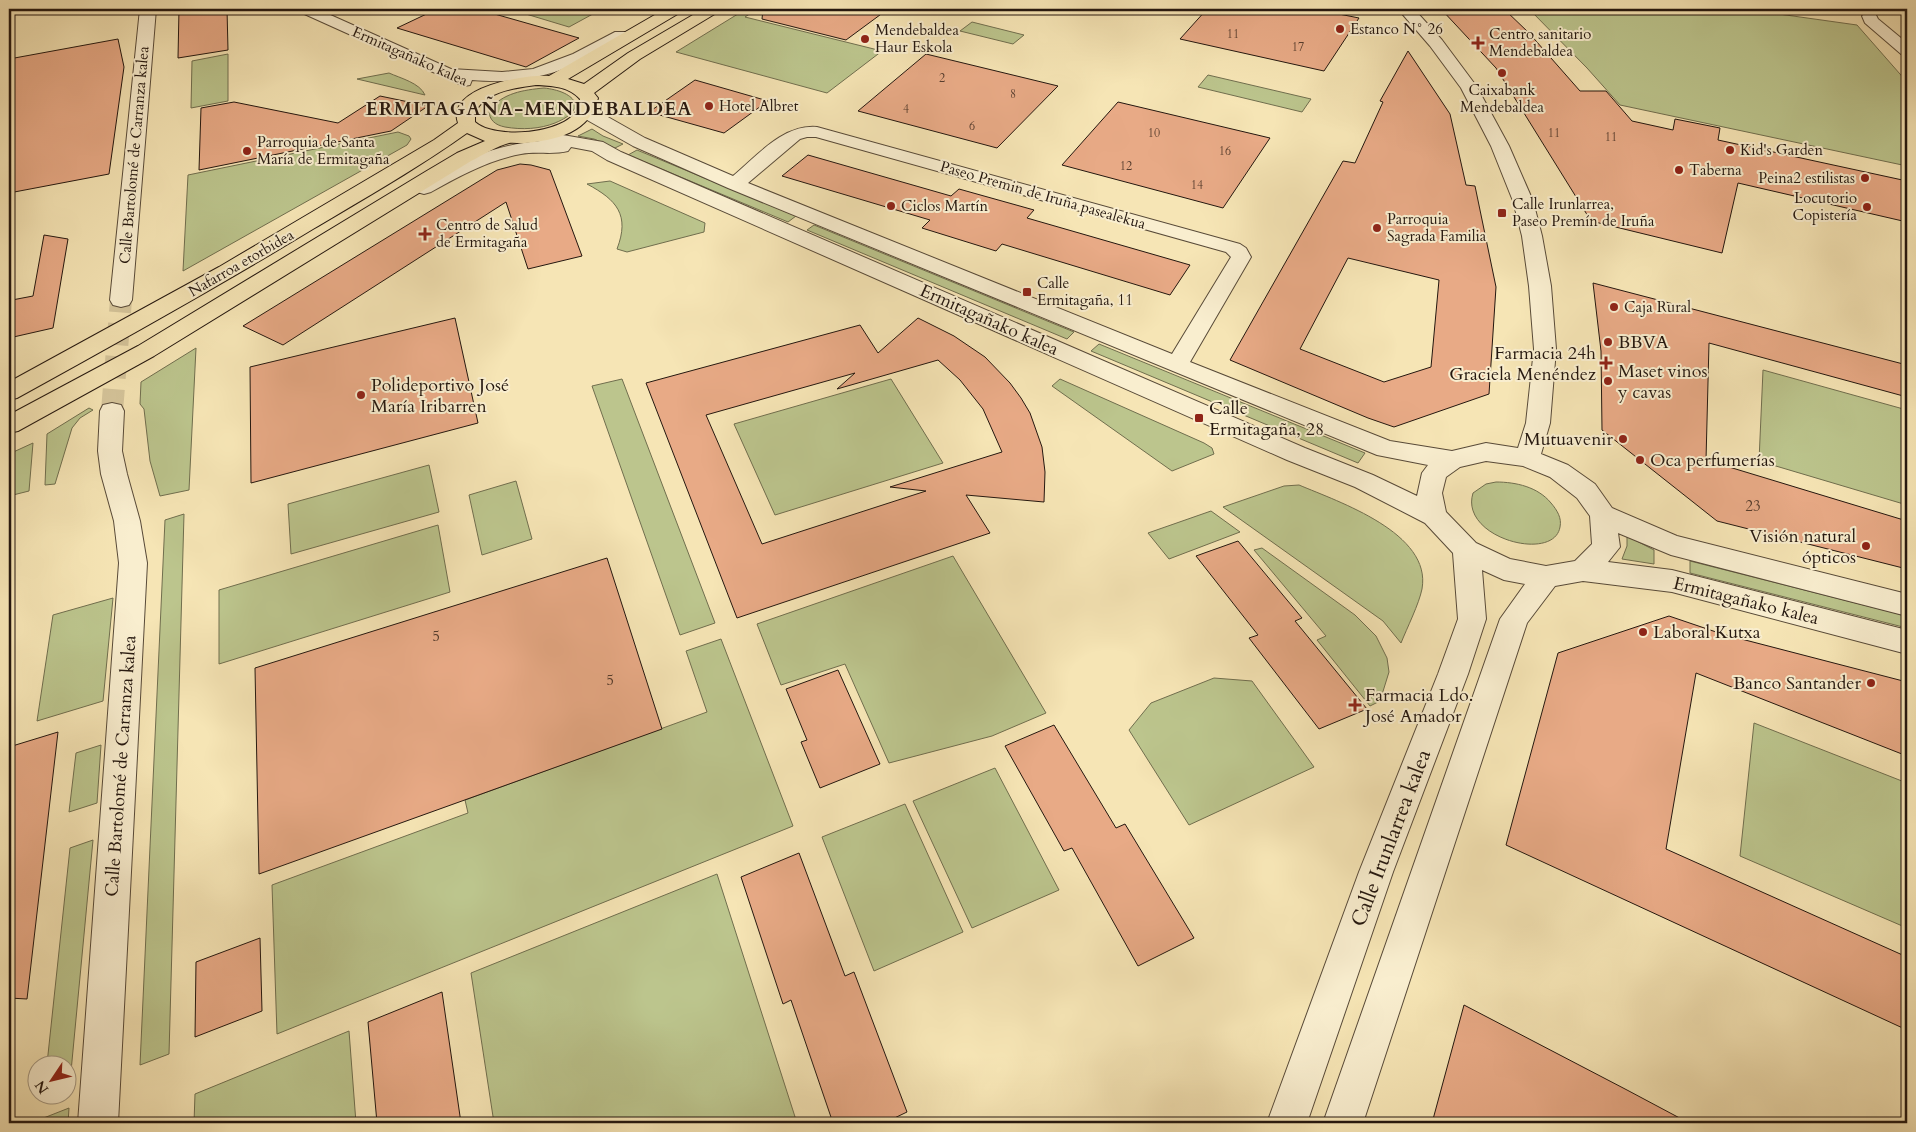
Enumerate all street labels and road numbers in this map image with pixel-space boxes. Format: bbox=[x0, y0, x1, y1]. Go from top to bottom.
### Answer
street label: Ermitagañako kalea bbox=[349, 22, 471, 91]
street label: Calle Bartolomé de Carranza kalea bbox=[115, 45, 154, 265]
street label: Paseo Premin de Iruña pasealekua bbox=[938, 156, 1149, 234]
street label: Nafarroa etorbidea bbox=[185, 224, 298, 301]
street label: Ermitagañako kalea bbox=[916, 278, 1063, 362]
street label: Ermitagañako kalea bbox=[1670, 571, 1822, 631]
street label: Calle Bartolomé de Carranza kalea bbox=[99, 634, 143, 898]
street label: Calle Irunlarrea kalea bbox=[1344, 745, 1438, 931]

